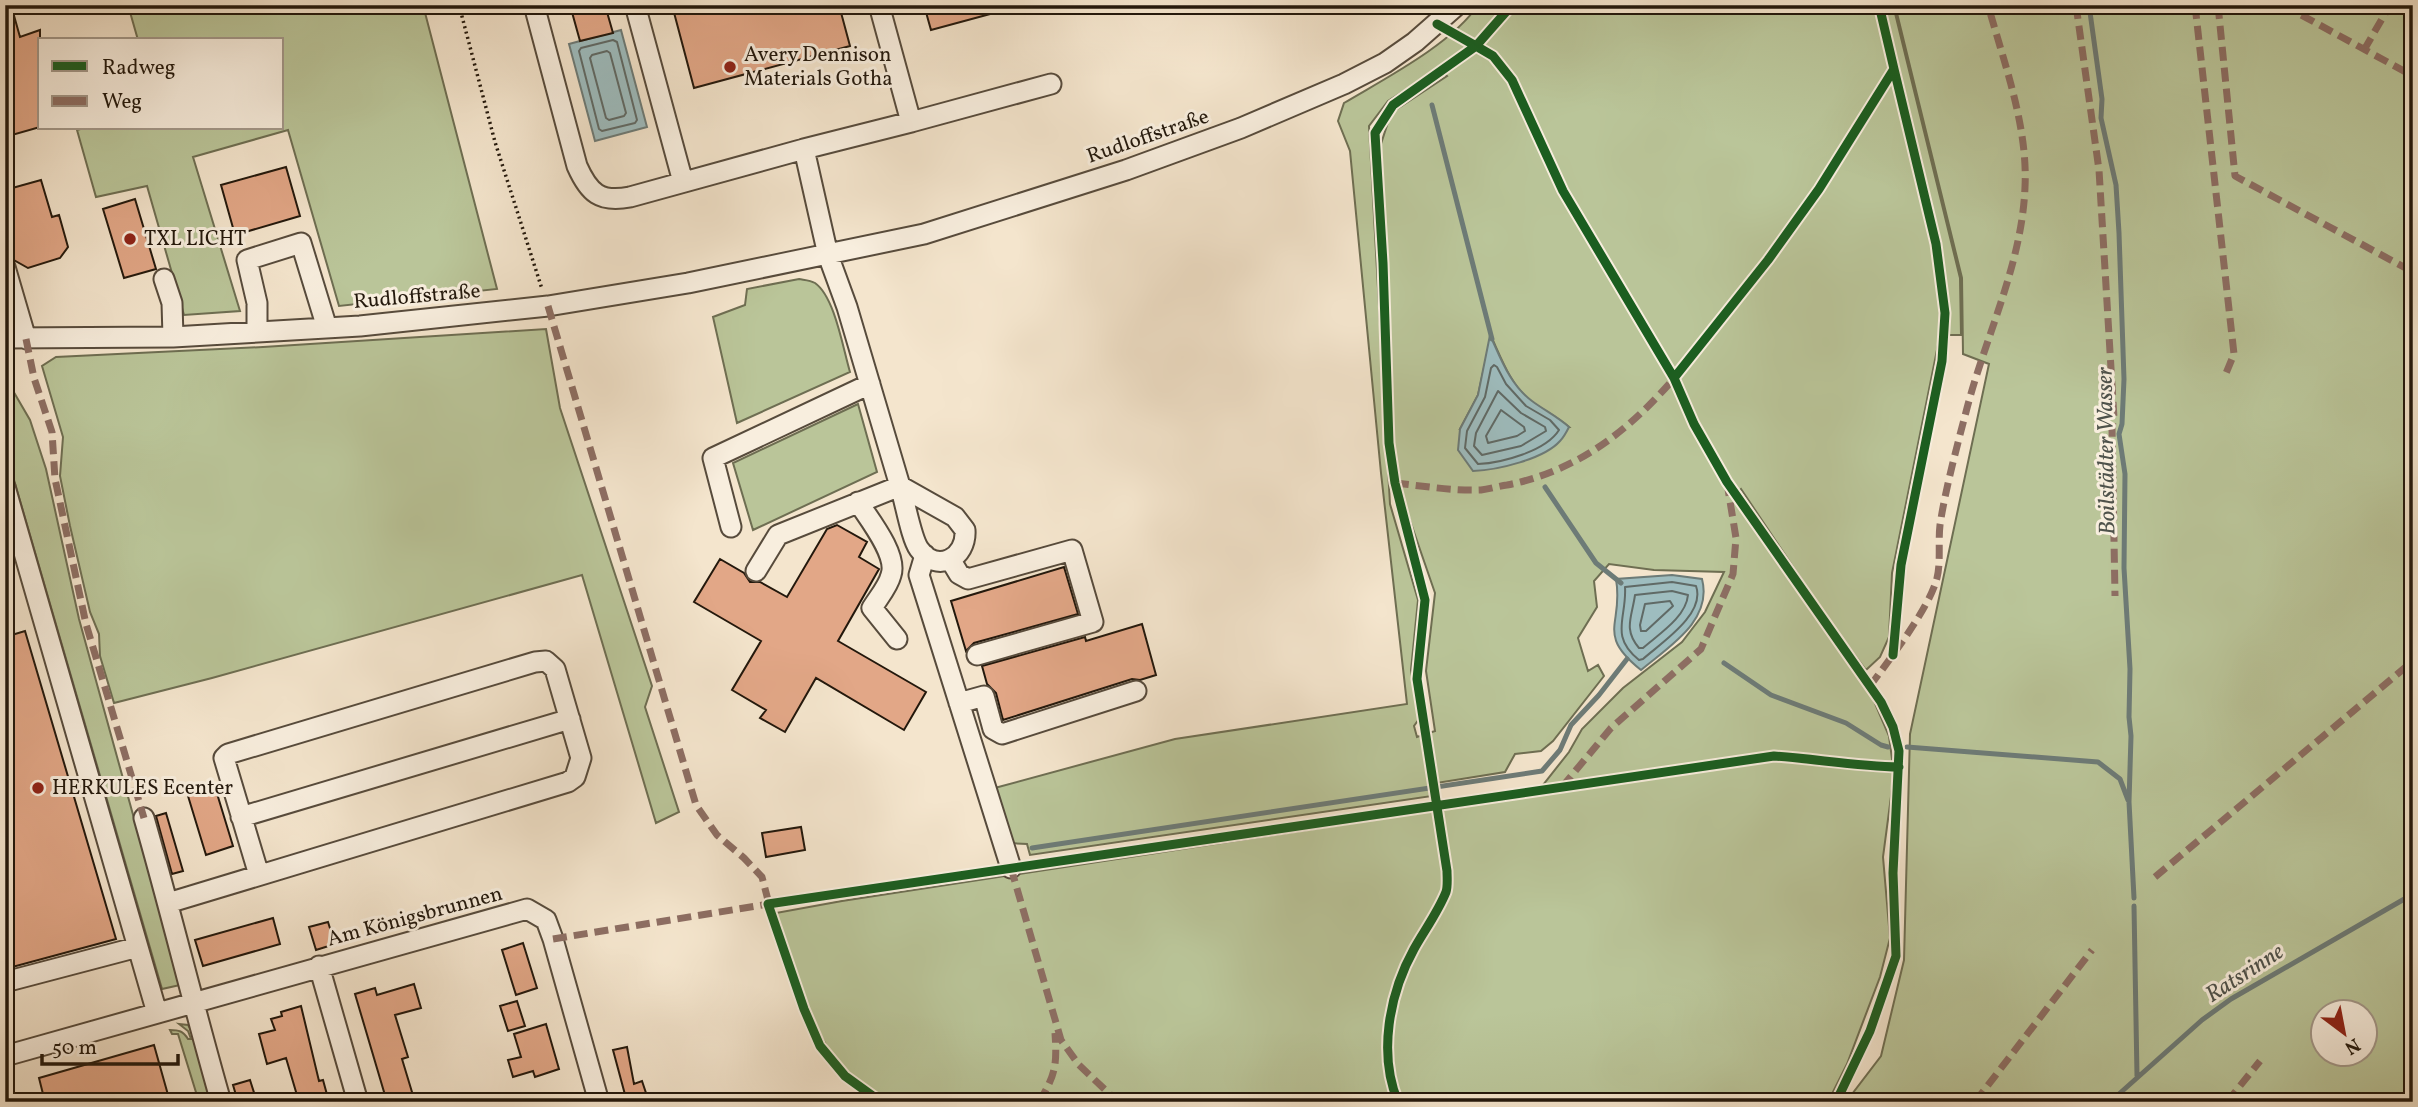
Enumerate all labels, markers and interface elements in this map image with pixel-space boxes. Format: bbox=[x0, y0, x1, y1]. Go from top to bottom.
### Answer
legend bbox=[38, 38, 284, 130]
place label: Avery Dennison Materials Gotha bbox=[744, 41, 893, 94]
text: Radweg bbox=[102, 54, 175, 83]
marker: Avery Dennison Materials Gotha bbox=[722, 59, 738, 75]
text: Weg bbox=[102, 88, 142, 117]
street label: Rudloffstraße bbox=[1083, 103, 1213, 171]
place label: TXL LICHT bbox=[144, 225, 246, 254]
marker: TXL LICHT bbox=[122, 231, 138, 247]
street label: Rudloffstraße bbox=[352, 277, 482, 317]
water label: Boilstädter Wasser bbox=[2090, 366, 2124, 535]
place label: HERKULES Ecenter bbox=[52, 774, 233, 803]
marker: HERKULES Ecenter bbox=[30, 780, 46, 796]
street label: Am Königsbrunnen bbox=[324, 880, 506, 954]
water label: Ratsrinne bbox=[2200, 936, 2291, 1011]
north arrow bbox=[2310, 998, 2380, 1068]
scale bar bbox=[42, 1023, 178, 1067]
text: N bbox=[2339, 1031, 2365, 1061]
text: 50 m bbox=[52, 1034, 97, 1063]

